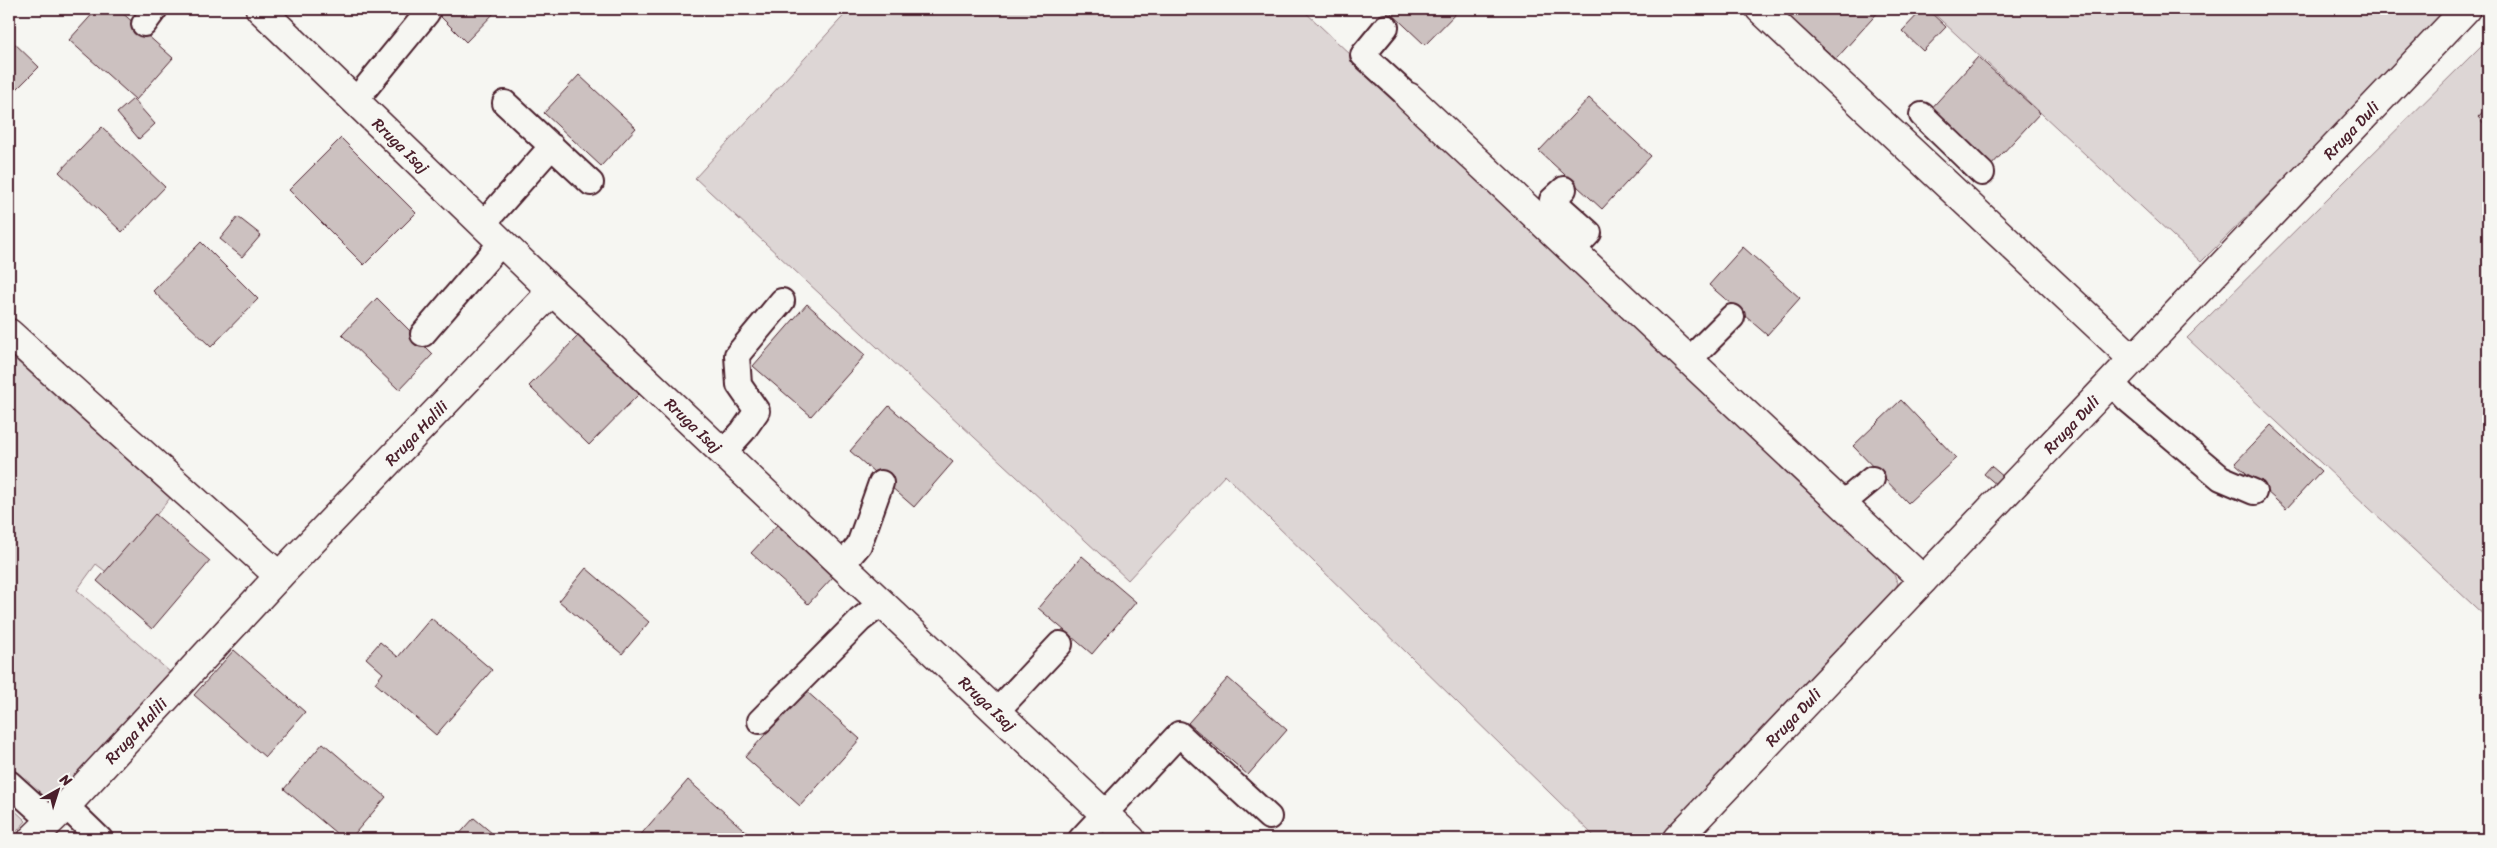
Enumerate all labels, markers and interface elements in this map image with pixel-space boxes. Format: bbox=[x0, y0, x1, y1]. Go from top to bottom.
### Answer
street label: Rruga Duli bbox=[2315, 94, 2387, 166]
street label: Rruga Isaj bbox=[365, 110, 437, 181]
street label: Rruga Duli bbox=[2036, 388, 2107, 461]
street label: Rruga Isaj bbox=[658, 390, 730, 461]
street label: Rruga Halili bbox=[377, 393, 455, 473]
street label: Rruga Isaj bbox=[952, 668, 1024, 739]
street label: Rruga Duli bbox=[1757, 681, 1829, 753]
street label: Rruga Halili bbox=[97, 690, 175, 771]
north arrow bbox=[32, 766, 82, 816]
text: N bbox=[53, 767, 78, 793]

